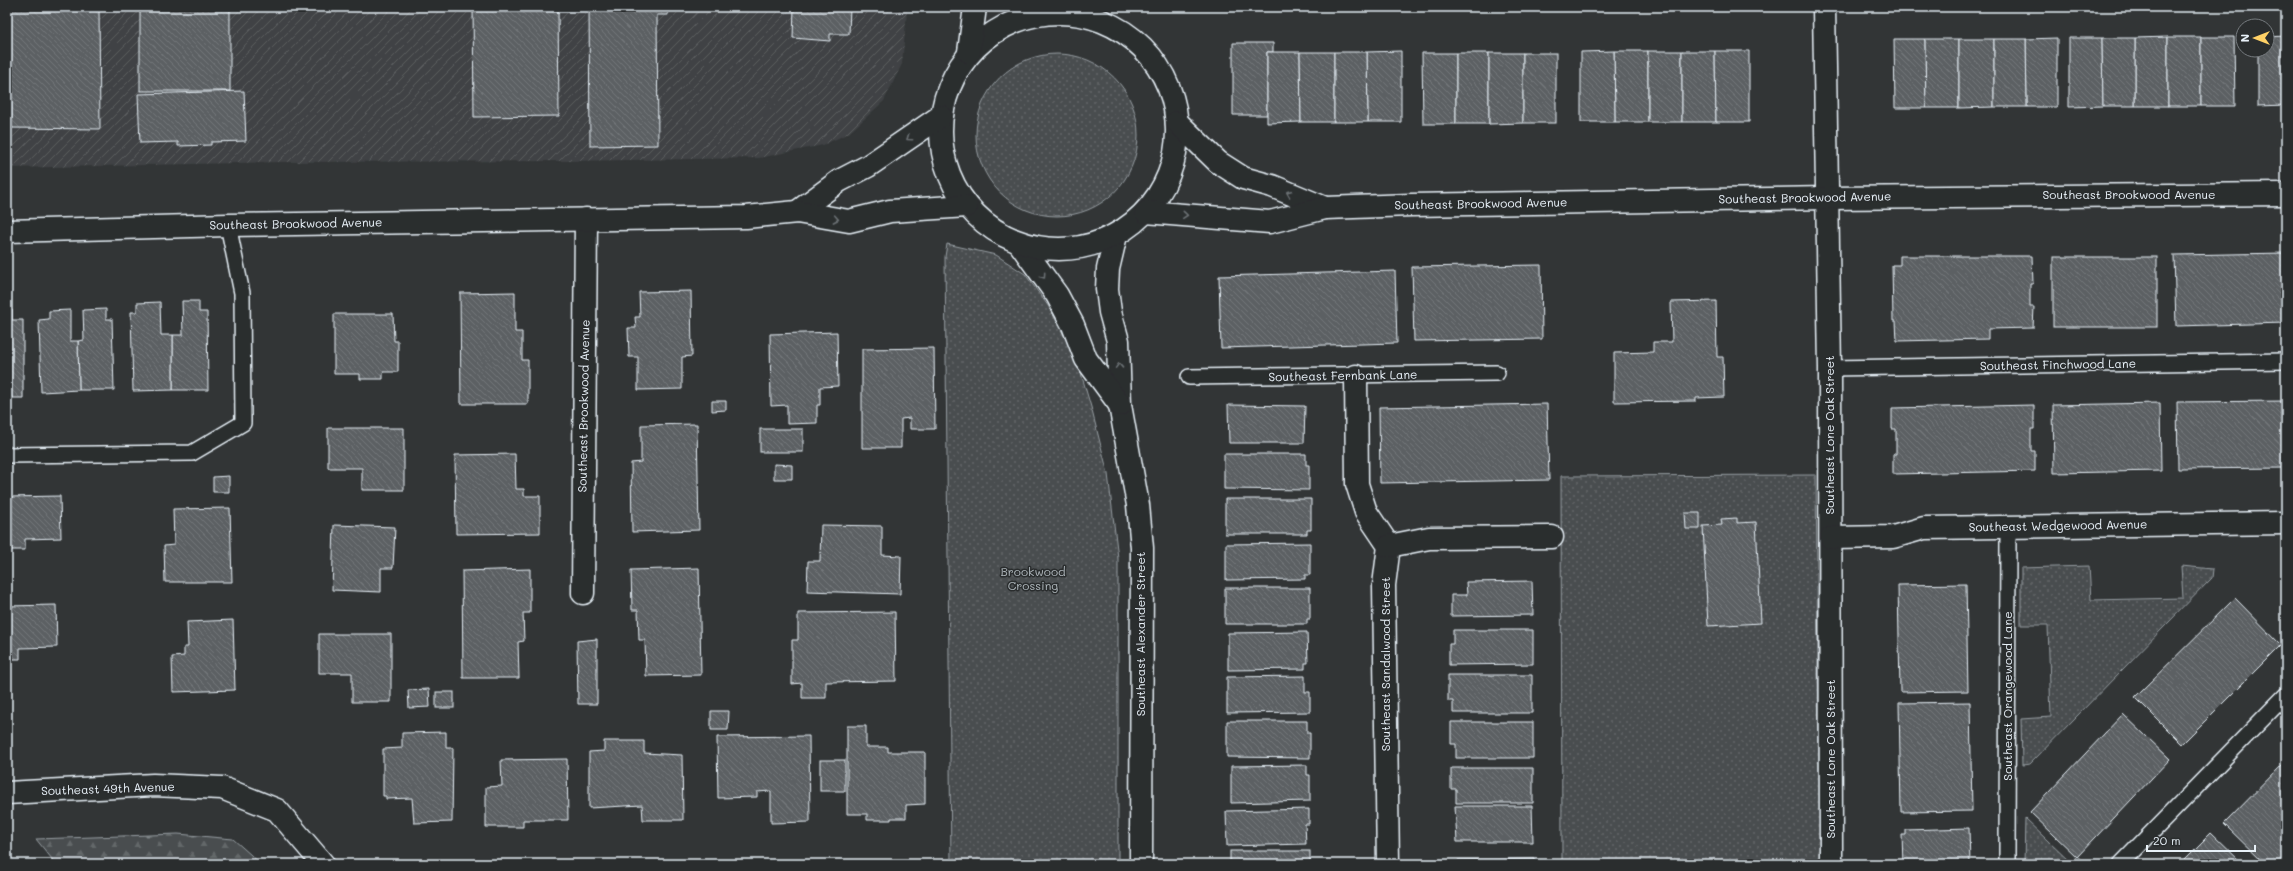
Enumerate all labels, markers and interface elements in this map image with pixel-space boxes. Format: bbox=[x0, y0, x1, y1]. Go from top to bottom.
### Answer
north arrow bbox=[2235, 18, 2275, 58]
text: N bbox=[2237, 34, 2252, 42]
one-way arrow bbox=[906, 133, 913, 141]
street label: Southeast Brookwood Avenue bbox=[2043, 186, 2215, 202]
street label: Southeast Brookwood Avenue bbox=[1718, 187, 1892, 207]
one-way arrow bbox=[1285, 190, 1293, 198]
street label: Southeast Brookwood Avenue bbox=[1394, 193, 1568, 213]
one-way arrow bbox=[1182, 211, 1188, 220]
street label: Southeast Brookwood Avenue bbox=[209, 213, 383, 233]
one-way arrow bbox=[833, 214, 839, 222]
one-way arrow bbox=[1038, 271, 1045, 278]
street label: Southeast Brookwood Avenue bbox=[573, 319, 593, 493]
street label: Southeast Lone Oak Street bbox=[1821, 355, 1837, 515]
street label: Southeast Finchwood Lane bbox=[1980, 355, 2136, 373]
one-way arrow bbox=[1115, 363, 1123, 369]
street label: Southeast Fernbank Lane bbox=[1268, 366, 1418, 384]
street label: Southeast Wedgewood Avenue bbox=[1968, 515, 2148, 535]
street label: Southeast Alexander Street bbox=[1132, 552, 1148, 716]
park label: Brookwood Crossing bbox=[1000, 563, 1066, 593]
street label: Southeast Sandalwood Street bbox=[1377, 577, 1393, 751]
street label: Southeast Orangewood Lane bbox=[1999, 611, 2015, 781]
street label: Southeast Lone Oak Street bbox=[1822, 679, 1838, 839]
street label: Southeast 49th Avenue bbox=[41, 778, 175, 798]
scale bar bbox=[2147, 827, 2255, 853]
text: 20 m bbox=[2153, 832, 2181, 848]

